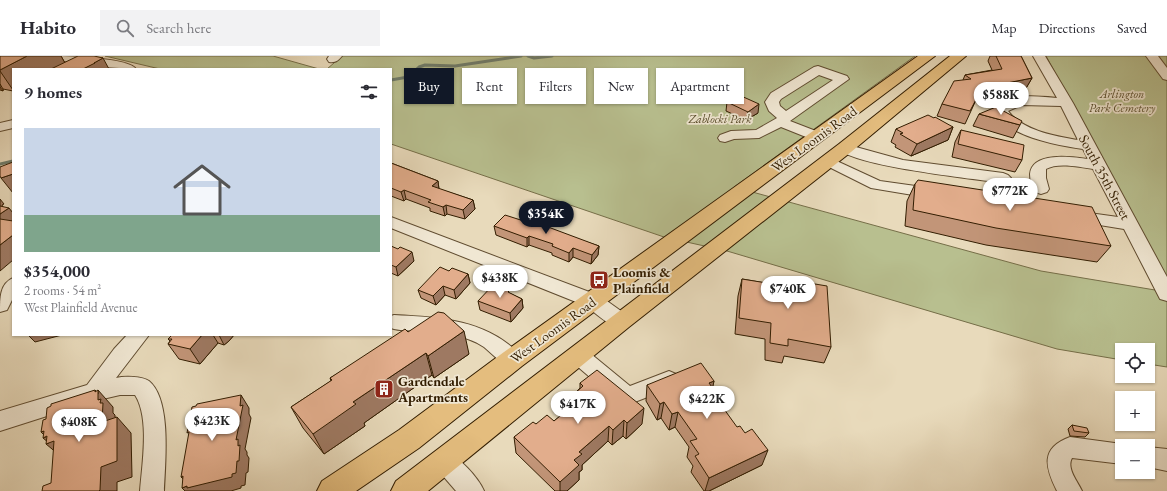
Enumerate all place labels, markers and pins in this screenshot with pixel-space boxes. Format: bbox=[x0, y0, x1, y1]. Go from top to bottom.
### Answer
pin: $588K bbox=[973, 82, 1029, 116]
pin: $772K bbox=[982, 178, 1038, 212]
pin: $354K bbox=[518, 201, 574, 235]
place label: Loomis & Plainfield bbox=[613, 263, 671, 297]
pin: $438K bbox=[472, 265, 528, 299]
bus stop icon: Loomis & Plainfield bbox=[588, 269, 610, 291]
pin: $740K bbox=[760, 276, 816, 310]
place label: Gardendale Apartments bbox=[397, 372, 468, 406]
building icon: Gardendale Apartments bbox=[373, 378, 395, 400]
pin: $422K bbox=[679, 386, 735, 420]
pin: $417K bbox=[550, 391, 606, 425]
pin: $423K bbox=[184, 408, 240, 442]
pin: $408K bbox=[51, 409, 107, 443]

